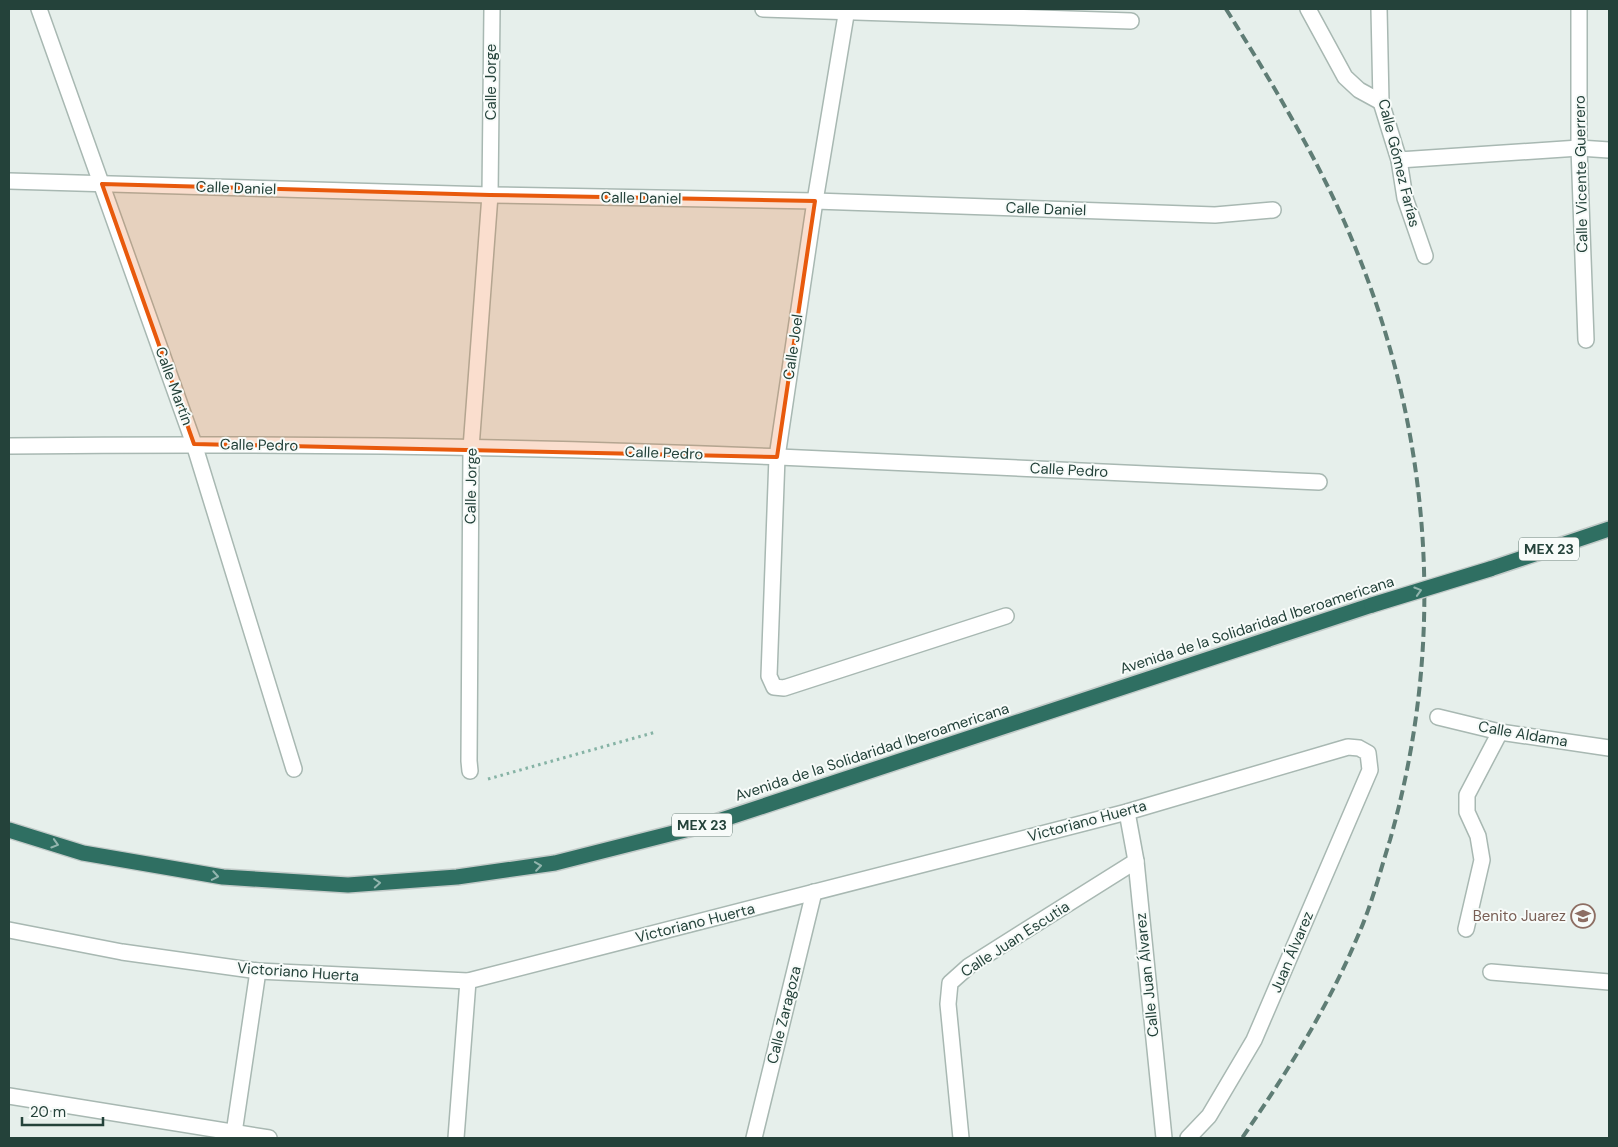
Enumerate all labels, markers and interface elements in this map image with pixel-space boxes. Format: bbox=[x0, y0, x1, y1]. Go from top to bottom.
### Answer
street label: Calle Jorge bbox=[481, 44, 501, 120]
street label: Calle Vicente Guerrero bbox=[1570, 95, 1592, 253]
street label: Calle Gómez Farías bbox=[1373, 97, 1425, 229]
street label: Calle Daniel bbox=[195, 177, 277, 199]
street label: Calle Daniel bbox=[600, 187, 682, 209]
street label: Calle Daniel bbox=[1005, 198, 1087, 220]
street label: Calle Joel bbox=[778, 313, 808, 381]
street label: Calle Martín bbox=[151, 344, 197, 428]
street label: Calle Pedro bbox=[220, 434, 299, 456]
street label: Calle Pedro bbox=[624, 442, 704, 464]
street label: Calle Jorge bbox=[460, 448, 482, 524]
street label: Calle Pedro bbox=[1029, 458, 1109, 482]
road number: MEX 23 bbox=[1519, 538, 1579, 560]
street label: Avenida de la Solidaridad Iberoamericana bbox=[1117, 571, 1397, 679]
one-way arrow bbox=[1414, 586, 1422, 596]
street label: Avenida de la Solidaridad Iberoamericana bbox=[732, 698, 1012, 806]
street label: Calle Aldama bbox=[1477, 716, 1569, 752]
street label: Victoriano Huerta bbox=[1025, 796, 1149, 846]
road number: MEX 23 bbox=[672, 814, 732, 836]
one-way arrow bbox=[51, 839, 59, 849]
one-way arrow bbox=[534, 861, 542, 872]
one-way arrow bbox=[210, 870, 219, 880]
one-way arrow bbox=[373, 877, 381, 888]
street label: Calle Juan Escutia bbox=[957, 896, 1073, 982]
street label: Victoriano Huerta bbox=[633, 899, 757, 947]
school or university icon: Benito Juarez bbox=[1570, 903, 1596, 929]
place label: Benito Juarez bbox=[1473, 906, 1566, 926]
street label: Juan Álvarez bbox=[1266, 908, 1318, 996]
street label: Calle Juan Álvarez bbox=[1131, 912, 1163, 1038]
street label: Victoriano Huerta bbox=[236, 958, 360, 986]
street label: Calle Zaragoza bbox=[762, 964, 806, 1066]
scale bar bbox=[22, 1094, 104, 1126]
text: 20 m bbox=[30, 1102, 66, 1122]

